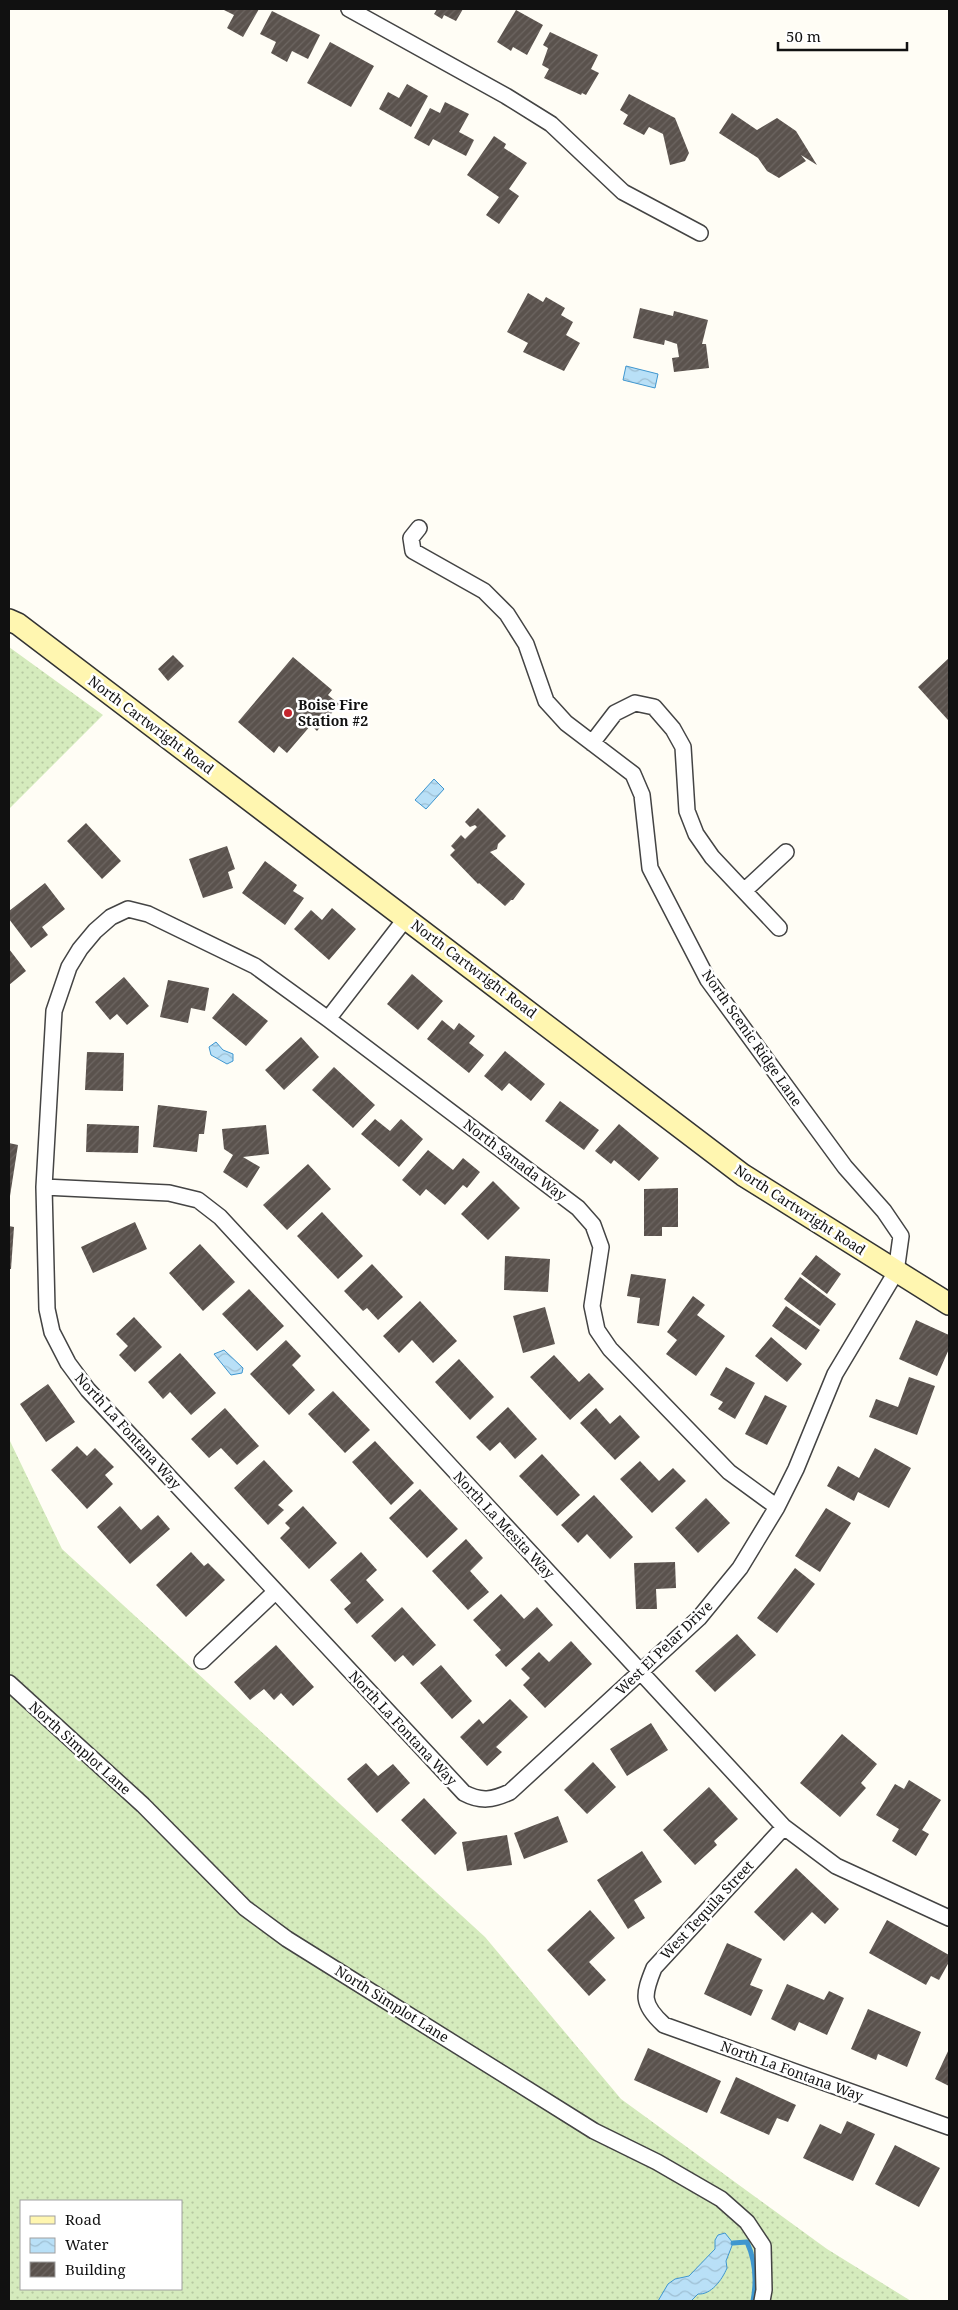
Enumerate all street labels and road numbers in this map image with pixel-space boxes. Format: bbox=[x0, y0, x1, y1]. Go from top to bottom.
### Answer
street label: North Cartwright Road bbox=[85, 671, 218, 778]
street label: North Cartwright Road bbox=[408, 915, 541, 1022]
street label: North Scenic Ridge Lane bbox=[698, 966, 807, 1110]
street label: North Sanada Way bbox=[460, 1115, 571, 1205]
street label: North Cartwright Road bbox=[731, 1160, 870, 1259]
street label: North La Fontana Way bbox=[71, 1368, 186, 1493]
street label: North La Mesita Way bbox=[450, 1467, 559, 1582]
street label: West El Pelar Drive bbox=[611, 1596, 716, 1699]
street label: North La Fontana Way bbox=[345, 1666, 462, 1789]
street label: North Simplot Lane bbox=[25, 1697, 135, 1798]
street label: West Tequila Street bbox=[656, 1856, 757, 1963]
street label: North Simplot Lane bbox=[332, 1961, 453, 2046]
street label: North La Fontana Way bbox=[718, 2036, 866, 2105]

